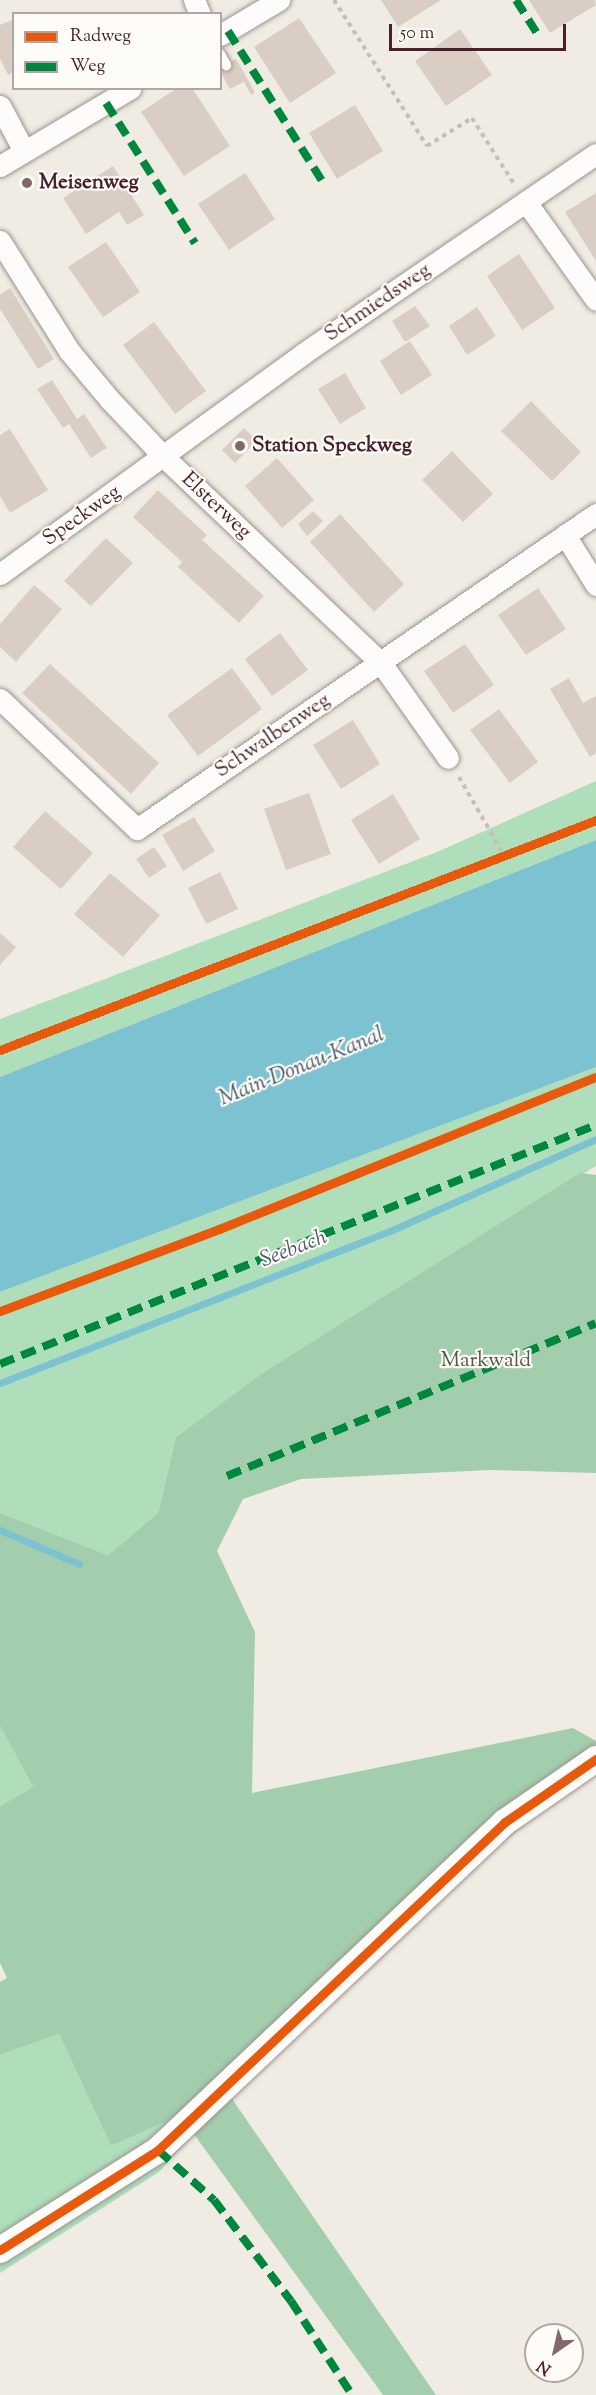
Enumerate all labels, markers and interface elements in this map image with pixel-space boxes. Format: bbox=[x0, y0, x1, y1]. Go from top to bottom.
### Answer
legend bbox=[12, 12, 222, 90]
scale bar bbox=[392, 12, 569, 50]
text: 50 m bbox=[400, 21, 434, 47]
text: Radweg bbox=[70, 24, 131, 50]
text: Weg bbox=[70, 54, 105, 80]
place label: Meisenweg bbox=[39, 170, 139, 196]
marker: Meisenweg bbox=[20, 176, 34, 190]
street label: Schmiedsweg bbox=[320, 258, 436, 348]
place label: Station Speckweg bbox=[252, 433, 412, 459]
marker: Station Speckweg bbox=[233, 439, 247, 453]
street label: Elsterweg bbox=[176, 467, 256, 545]
street label: Speckweg bbox=[38, 480, 126, 552]
street label: Schwalbenweg bbox=[211, 688, 335, 784]
water label: Main-Donau-Kanal bbox=[216, 1023, 388, 1113]
water label: Seebach bbox=[257, 1225, 331, 1275]
park label: Markwald bbox=[441, 1348, 531, 1374]
north arrow bbox=[524, 2323, 584, 2383]
text: N bbox=[533, 2354, 557, 2380]

